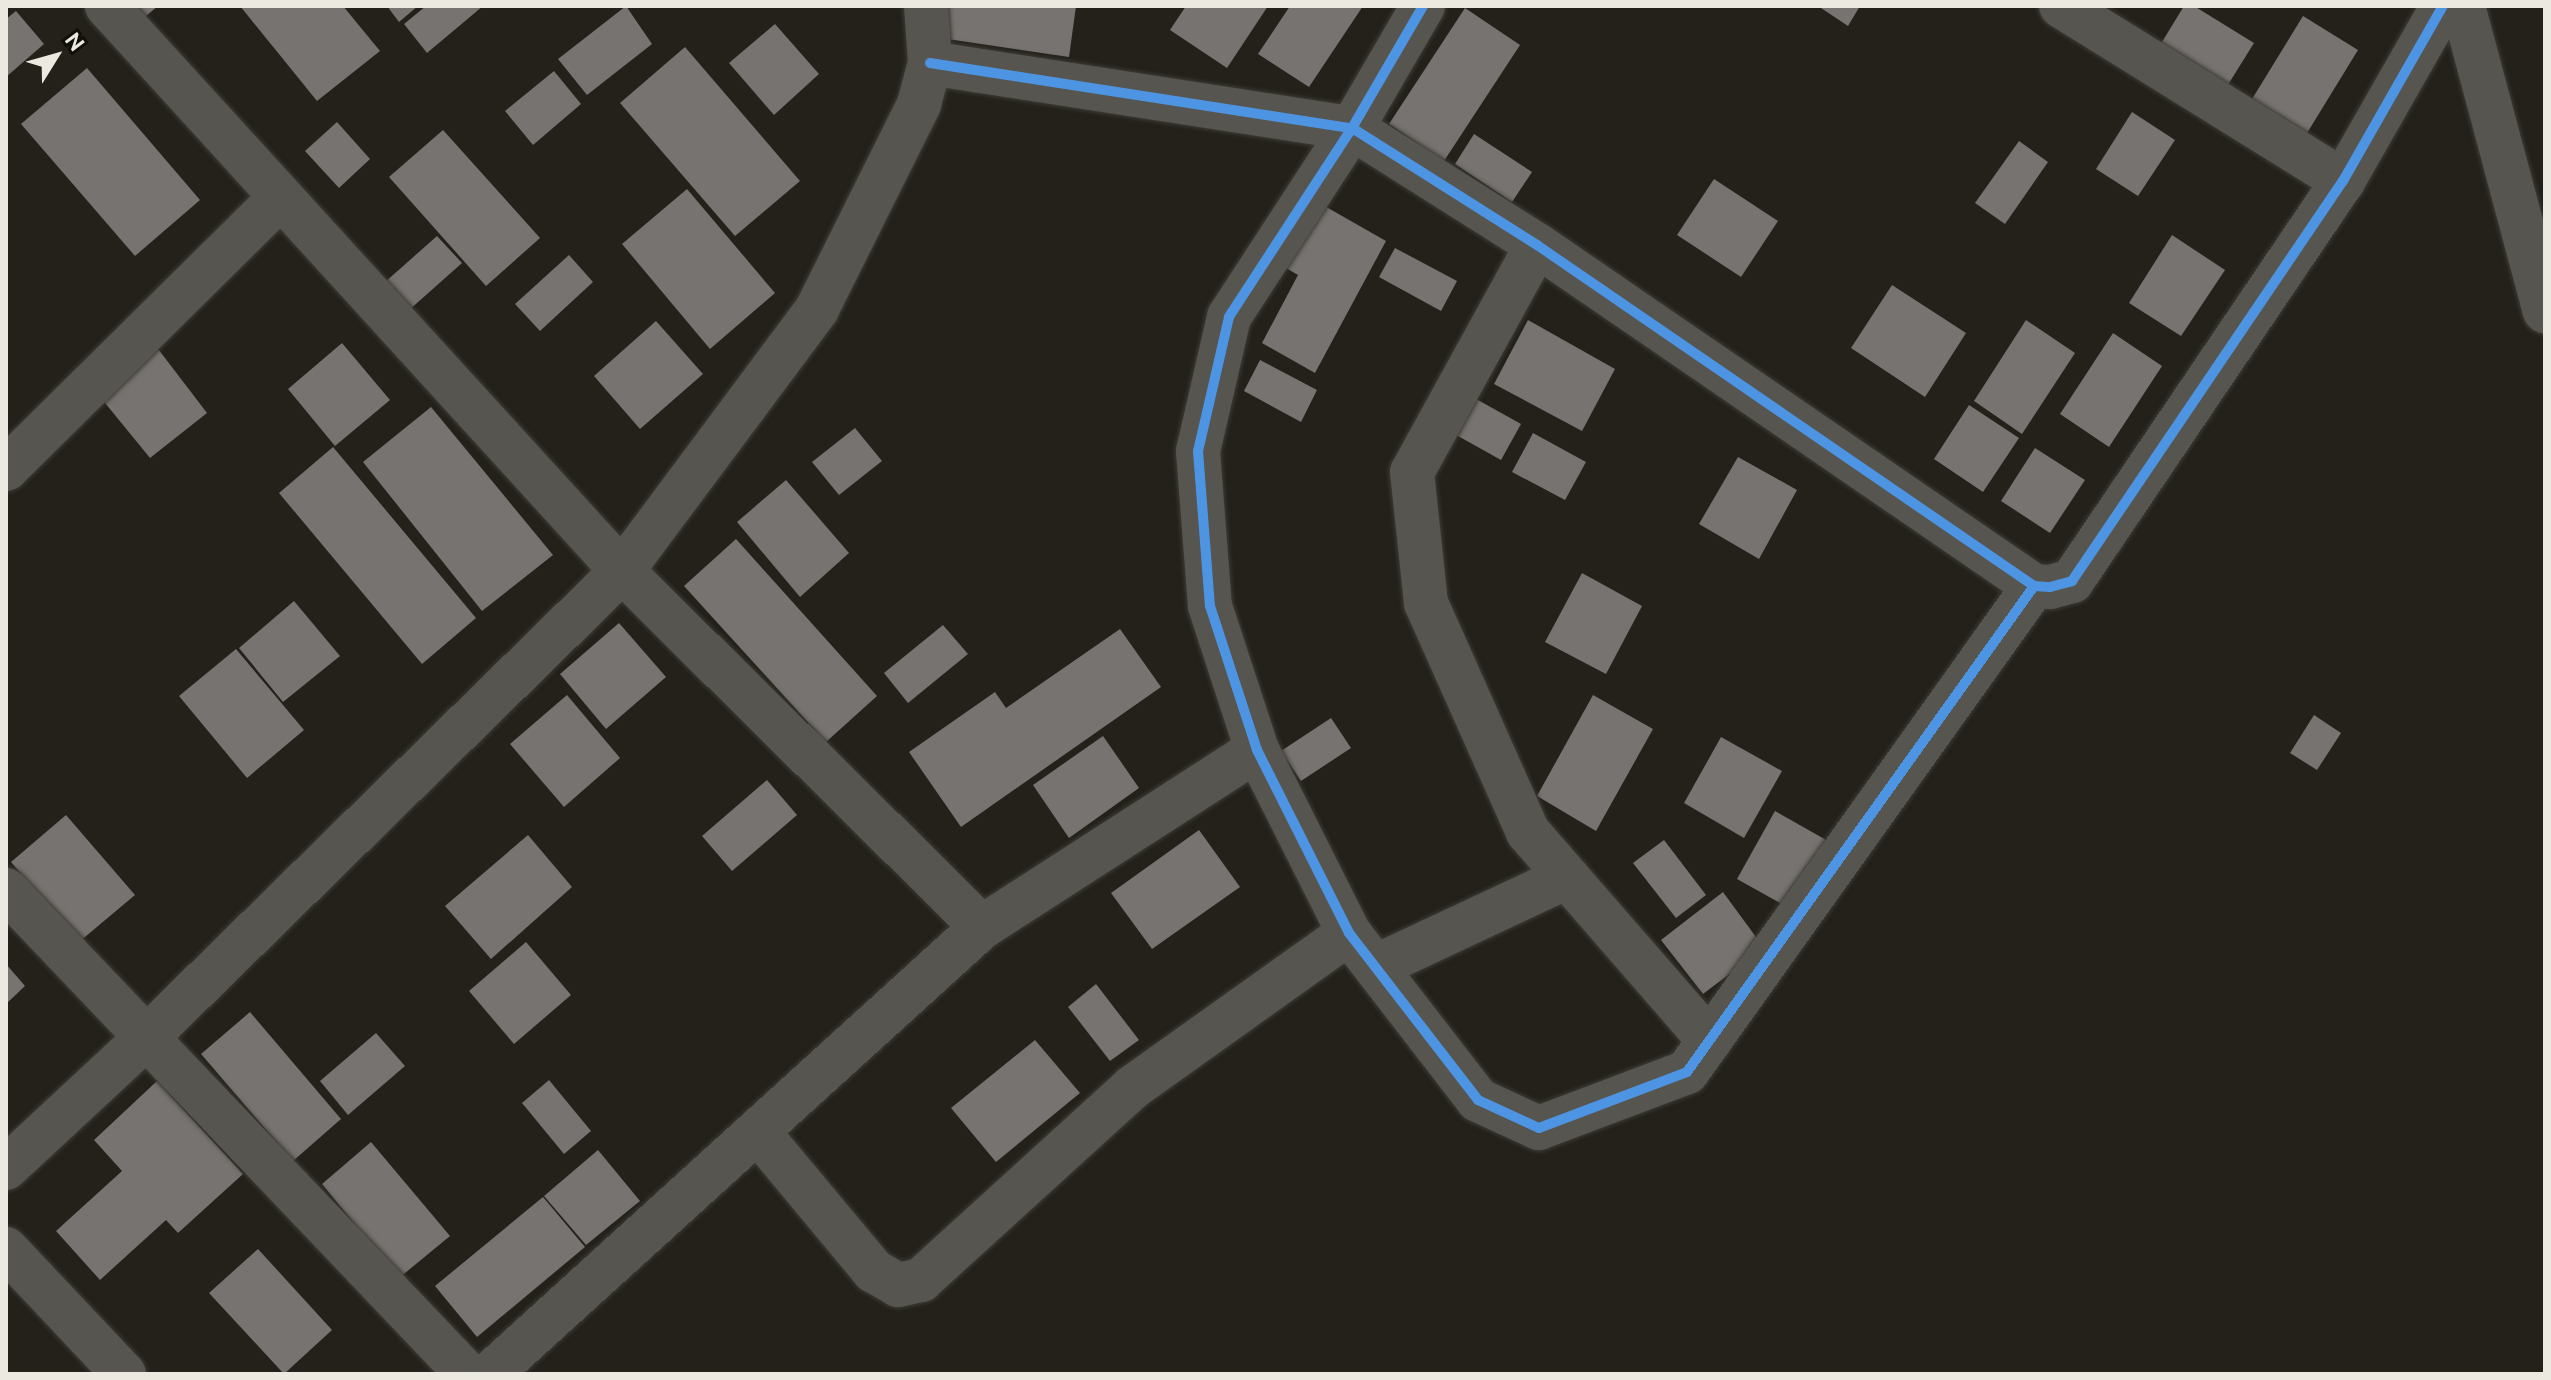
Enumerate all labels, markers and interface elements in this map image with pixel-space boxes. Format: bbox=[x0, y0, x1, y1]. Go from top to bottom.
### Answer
north arrow bbox=[16, 16, 96, 96]
text: N bbox=[61, 27, 90, 55]

